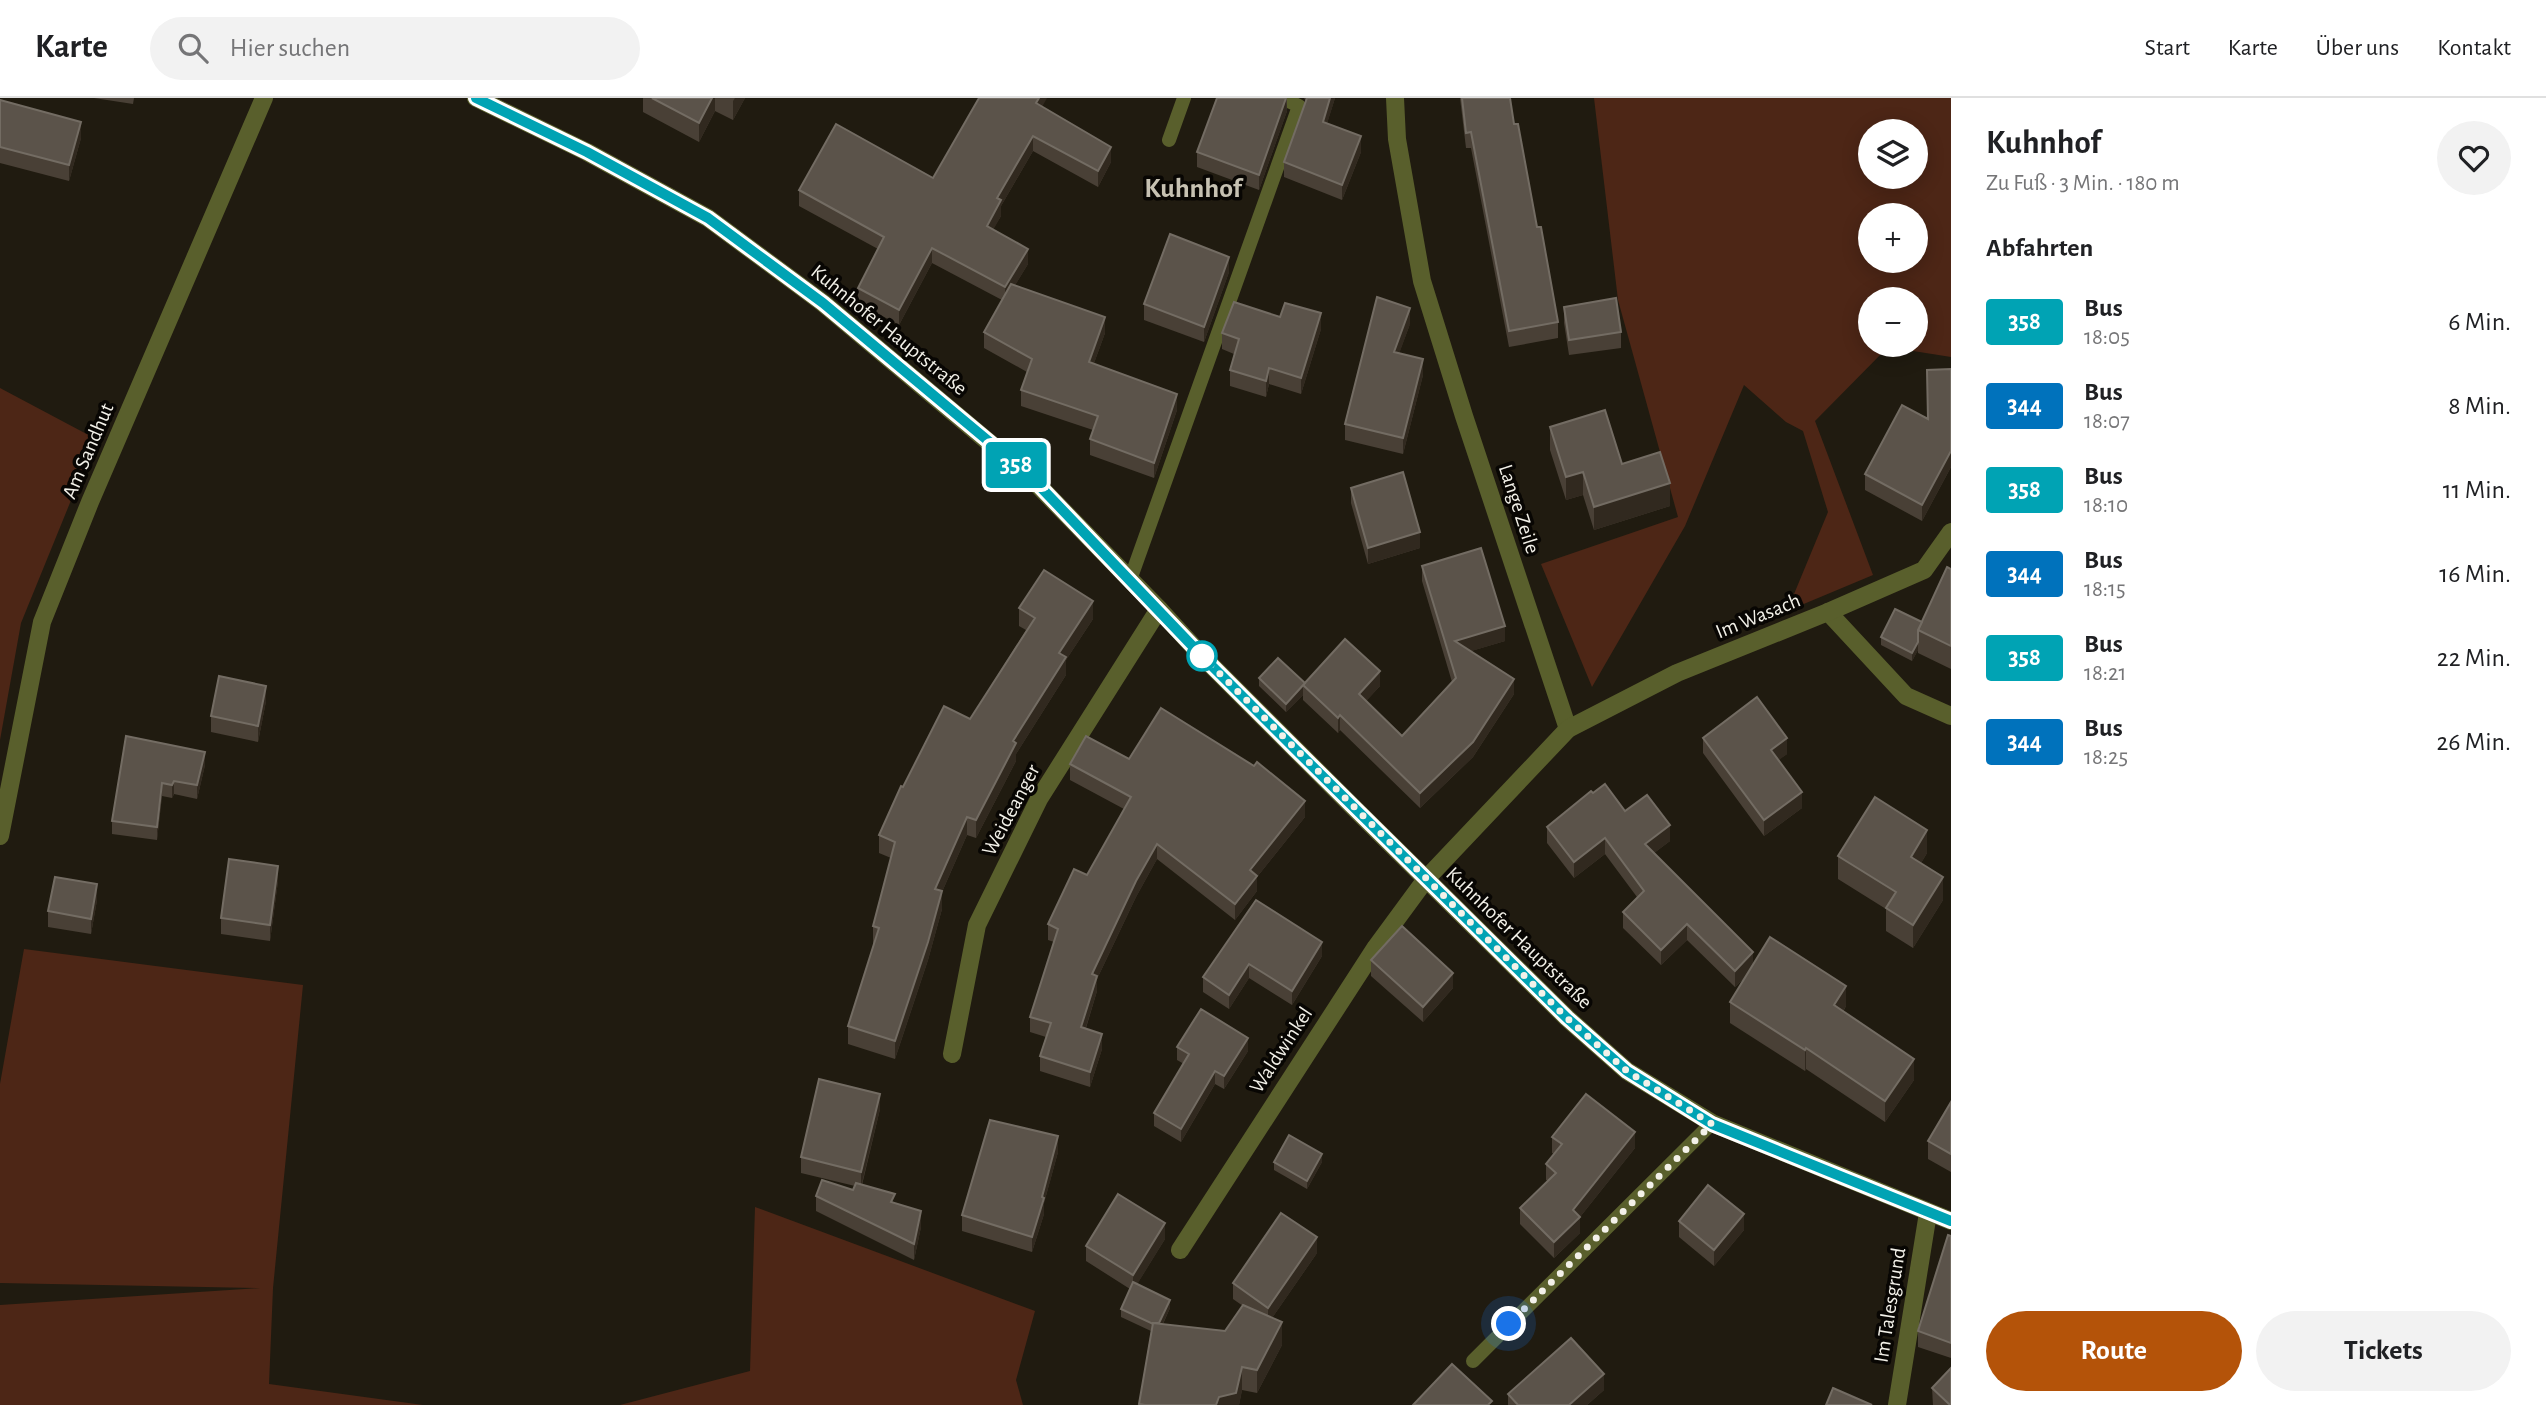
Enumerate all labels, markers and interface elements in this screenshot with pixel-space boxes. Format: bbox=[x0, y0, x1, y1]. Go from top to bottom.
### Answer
search box bbox=[150, 17, 640, 80]
icon: search bbox=[174, 29, 212, 67]
text: Karte bbox=[35, 31, 108, 64]
text: Hier suchen bbox=[230, 35, 350, 61]
text: Start bbox=[2145, 36, 2190, 60]
text: Karte bbox=[2228, 36, 2278, 60]
text: Über uns bbox=[2316, 36, 2399, 60]
text: Kontakt bbox=[2437, 36, 2511, 60]
map controls bbox=[1858, 119, 1928, 357]
button: layers bbox=[1858, 119, 1928, 189]
button: heart bbox=[2437, 121, 2511, 195]
text: Kuhnhof bbox=[1986, 127, 2101, 160]
text: Zu Fuß · 3 Min. · 180 m bbox=[1986, 172, 2180, 195]
district label: Kuhnhof bbox=[1144, 175, 1244, 203]
button: + bbox=[1858, 203, 1928, 273]
text: Abfahrten bbox=[1986, 235, 2093, 261]
street label: Kuhnhofer Hauptstraße bbox=[807, 261, 971, 399]
button: − bbox=[1858, 287, 1928, 357]
text: Bus bbox=[2084, 295, 2123, 321]
text: 6 Min. bbox=[2448, 309, 2511, 335]
text: 358 bbox=[2008, 310, 2041, 334]
text: 18:05 bbox=[2084, 326, 2130, 349]
text: Bus bbox=[2084, 379, 2123, 405]
text: 8 Min. bbox=[2448, 393, 2511, 419]
text: 344 bbox=[2007, 394, 2042, 418]
street label: Am Sandhut bbox=[59, 400, 118, 502]
text: 18:07 bbox=[2084, 410, 2130, 433]
line badge: 358 bbox=[976, 442, 1056, 488]
text: 358 bbox=[1000, 453, 1032, 477]
street label: Lange Zeile bbox=[1495, 462, 1543, 556]
text: Bus bbox=[2084, 463, 2123, 489]
text: 11 Min. bbox=[2443, 477, 2511, 503]
text: 358 bbox=[2008, 478, 2041, 502]
text: 18:10 bbox=[2084, 494, 2128, 517]
text: Bus bbox=[2084, 547, 2123, 573]
text: 16 Min. bbox=[2439, 561, 2511, 587]
text: 344 bbox=[2007, 562, 2042, 586]
text: 18:15 bbox=[2084, 578, 2126, 601]
street label: Im Wasach bbox=[1713, 590, 1803, 642]
text: Bus bbox=[2084, 631, 2123, 657]
unlabelled marker bbox=[1187, 641, 1217, 671]
text: 22 Min. bbox=[2437, 645, 2511, 671]
text: 358 bbox=[2008, 646, 2041, 670]
text: 18:21 bbox=[2084, 662, 2126, 685]
text: Bus bbox=[2084, 715, 2123, 741]
text: 26 Min. bbox=[2436, 729, 2511, 755]
text: 344 bbox=[2007, 730, 2042, 754]
text: 18:25 bbox=[2084, 746, 2128, 769]
street label: Weideanger bbox=[978, 761, 1044, 859]
street label: Kuhnhofer Hauptstraße bbox=[1442, 863, 1596, 1013]
street label: Waldwinkel bbox=[1246, 1003, 1316, 1097]
street label: Im Talesgrund bbox=[1871, 1246, 1909, 1364]
your location bbox=[1491, 1306, 1526, 1341]
button: Route bbox=[1986, 1311, 2242, 1391]
button: Tickets bbox=[2256, 1311, 2511, 1391]

